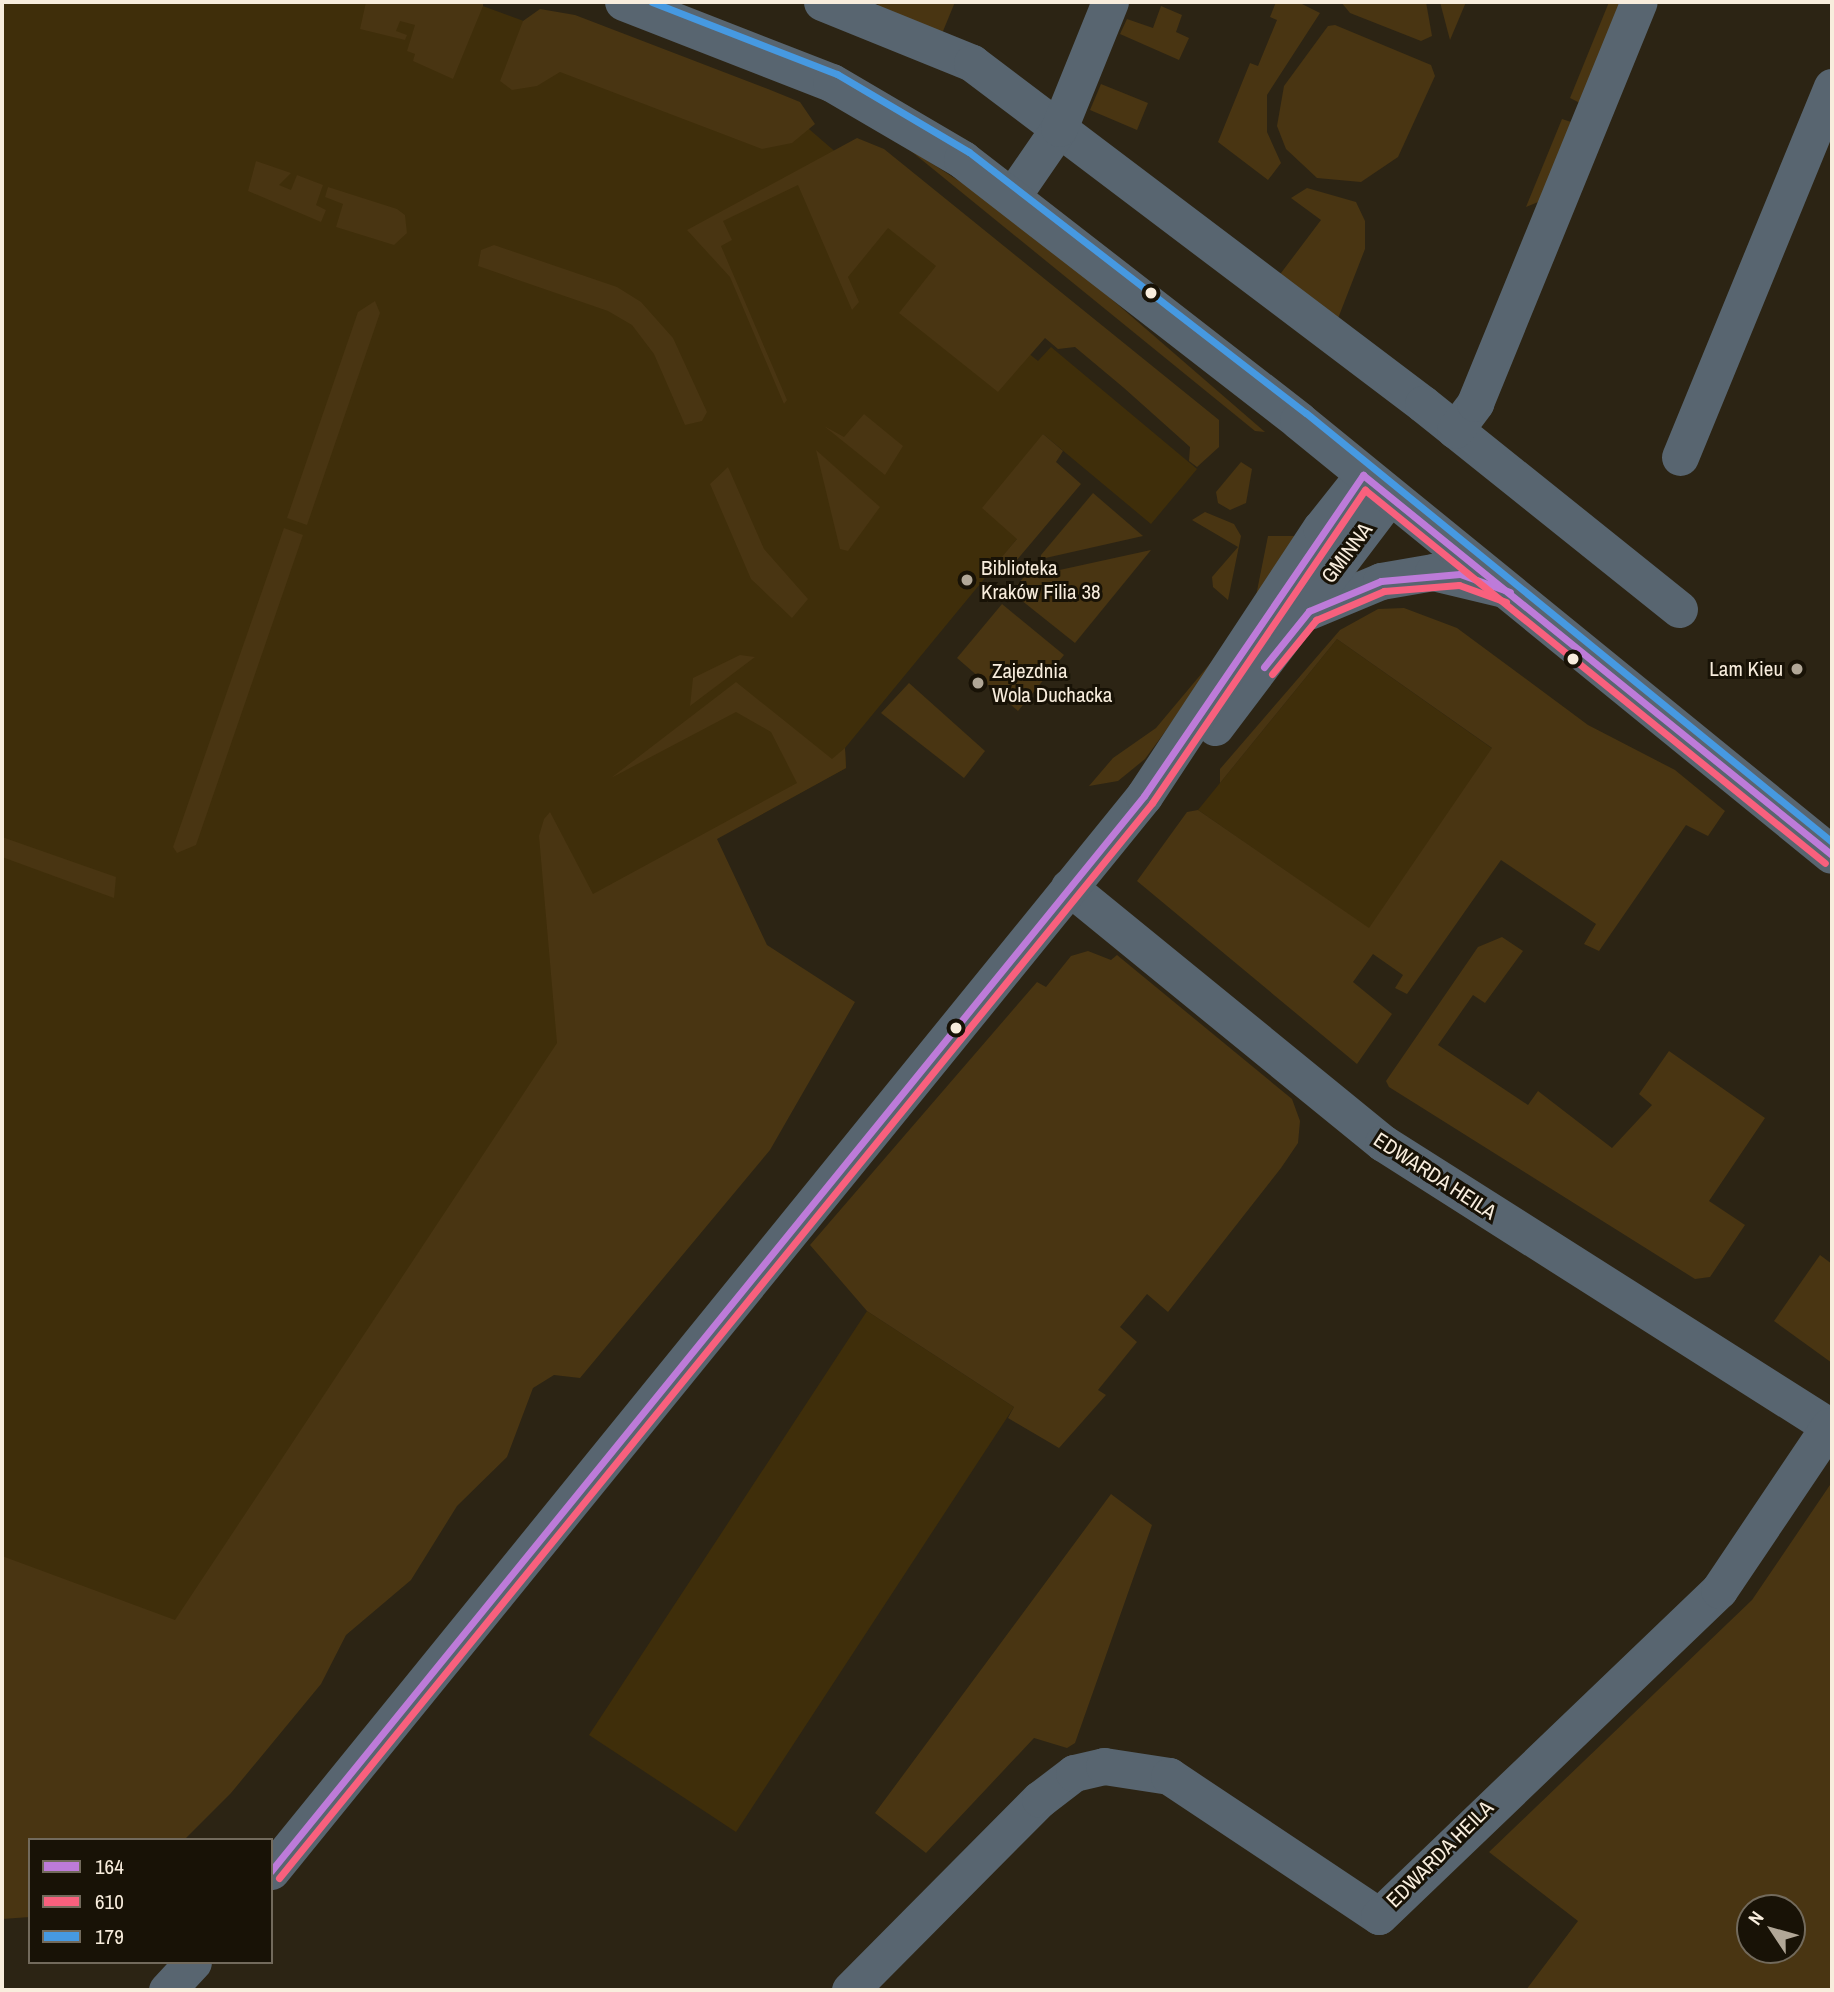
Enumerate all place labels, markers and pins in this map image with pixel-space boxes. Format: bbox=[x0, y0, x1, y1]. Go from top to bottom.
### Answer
unlabelled marker bbox=[1144, 286, 1158, 300]
place label: Biblioteka Kraków Filia 38 bbox=[981, 555, 1101, 605]
marker: Biblioteka Kraków Filia 38 bbox=[959, 572, 975, 588]
unlabelled marker bbox=[1566, 652, 1580, 666]
place label: Lam Kieu bbox=[1709, 656, 1783, 682]
place label: Zajezdnia Wola Duchacka bbox=[992, 658, 1112, 708]
marker: Lam Kieu bbox=[1789, 661, 1805, 677]
marker: Zajezdnia Wola Duchacka bbox=[970, 675, 986, 691]
unlabelled marker bbox=[949, 1021, 963, 1035]

